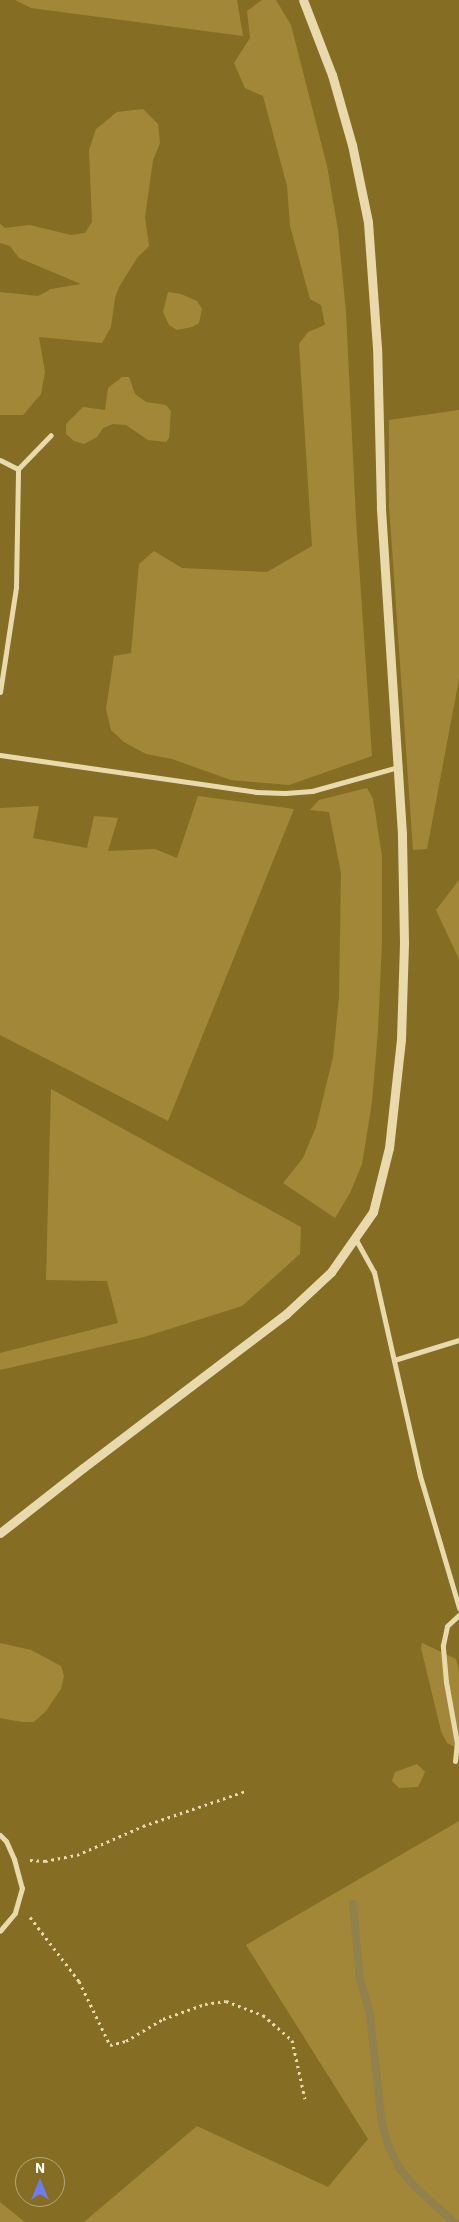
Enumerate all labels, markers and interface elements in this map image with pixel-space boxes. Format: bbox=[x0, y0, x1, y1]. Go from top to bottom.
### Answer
north arrow bbox=[15, 2157, 65, 2207]
text: N bbox=[35, 2159, 45, 2177]

